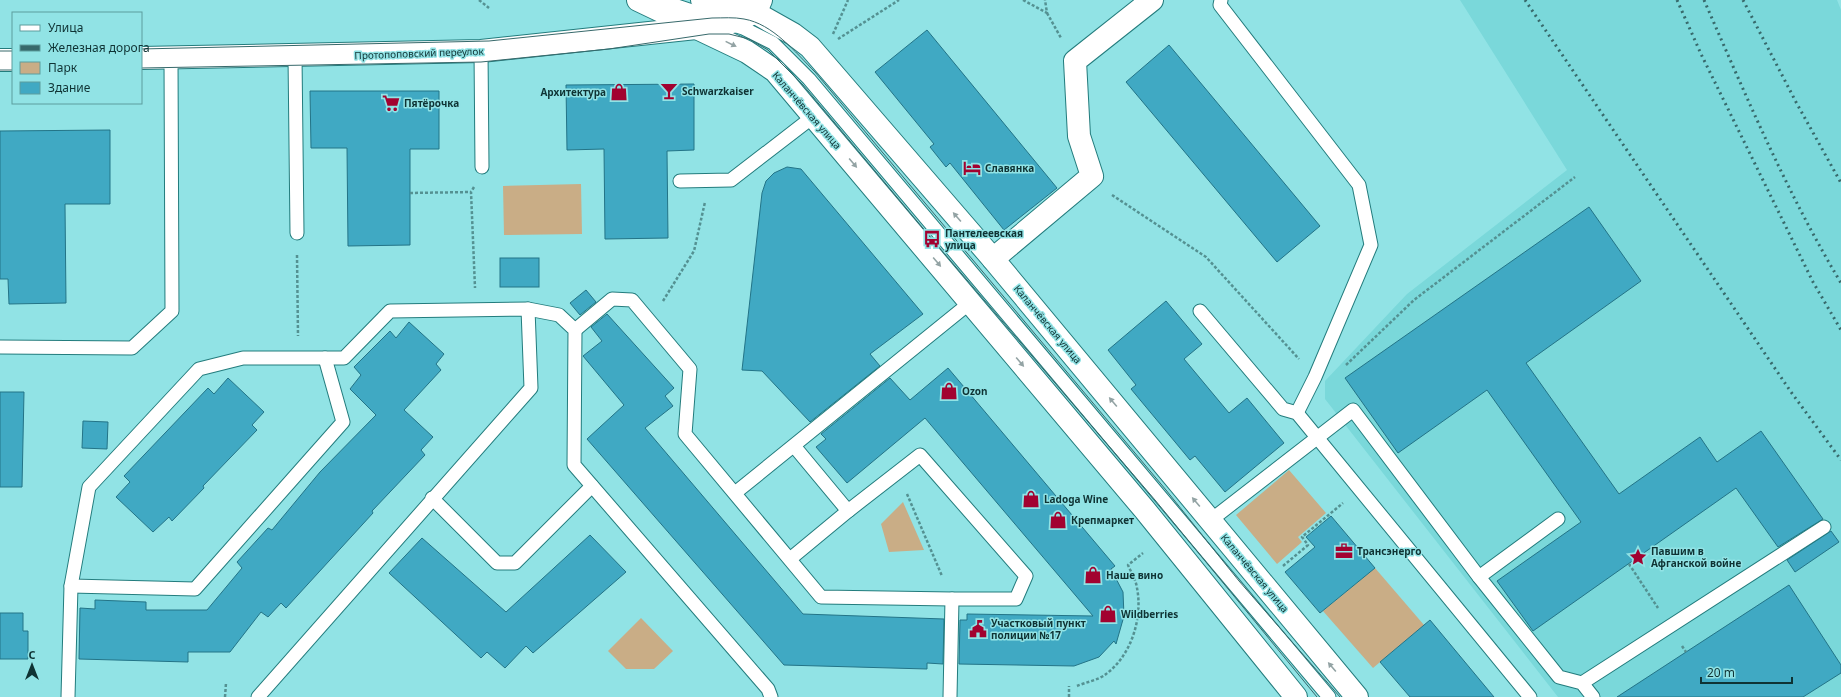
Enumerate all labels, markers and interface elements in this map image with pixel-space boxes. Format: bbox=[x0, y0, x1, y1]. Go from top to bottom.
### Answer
legend bbox=[12, 12, 142, 104]
text: Улица bbox=[48, 19, 83, 36]
text: Железная дорога bbox=[48, 39, 150, 56]
one-way arrow bbox=[725, 41, 736, 47]
street label: Протопоповский переулок bbox=[354, 44, 484, 62]
text: Парк bbox=[48, 59, 78, 76]
street label: Каланчёвская улица bbox=[769, 68, 845, 152]
text: Здание bbox=[48, 79, 91, 96]
bar icon: Schwarzkaiser bbox=[659, 81, 679, 101]
shop icon: Архитектура bbox=[609, 82, 629, 102]
place label: Schwarzkaiser bbox=[682, 84, 754, 98]
place label: Архитектура bbox=[540, 85, 606, 99]
supermarket icon: Пятёрочка bbox=[381, 93, 401, 113]
place label: Пятёрочка bbox=[404, 96, 459, 110]
one-way arrow bbox=[849, 157, 858, 168]
hotel icon: Славянка bbox=[962, 158, 982, 178]
place label: Славянка bbox=[985, 161, 1034, 175]
one-way arrow bbox=[953, 212, 962, 222]
place label: Пантелеевская улица bbox=[944, 226, 1023, 252]
bus stop icon: Пантелеевская улица bbox=[922, 229, 942, 249]
one-way arrow bbox=[932, 257, 941, 267]
street label: Каланчёвская улица bbox=[1011, 282, 1085, 366]
one-way arrow bbox=[1016, 356, 1025, 367]
shop icon: Ozon bbox=[939, 381, 959, 401]
place label: Ozon bbox=[962, 384, 988, 398]
one-way arrow bbox=[1109, 397, 1117, 407]
shop icon: Ladoga Wine bbox=[1021, 489, 1041, 509]
place label: Ladoga Wine bbox=[1044, 492, 1108, 506]
one-way arrow bbox=[1192, 497, 1201, 507]
shop icon: Крепмаркет bbox=[1048, 510, 1068, 530]
place label: Крепмаркет bbox=[1071, 513, 1134, 527]
street label: Каланчёвская улица bbox=[1218, 531, 1292, 615]
office icon: Трансэнерго bbox=[1334, 541, 1354, 561]
place label: Трансэнерго bbox=[1357, 544, 1421, 558]
place label: Павшим в Афганской войне bbox=[1651, 544, 1741, 570]
place icon: Павшим в Афганской войне bbox=[1628, 547, 1648, 567]
shop icon: Наше вино bbox=[1083, 565, 1103, 585]
place label: Наше вино bbox=[1106, 568, 1163, 582]
shop icon: Wildberries bbox=[1098, 604, 1118, 624]
place label: Wildberries bbox=[1121, 607, 1178, 621]
place label: Участковый пункт полиции №17 bbox=[991, 616, 1086, 642]
public building icon: Участковый пункт полиции №17 bbox=[968, 619, 988, 639]
north arrow bbox=[12, 645, 52, 685]
text: С bbox=[28, 647, 36, 662]
scale bar bbox=[1701, 659, 1792, 685]
one-way arrow bbox=[1328, 662, 1337, 672]
text: 20 m bbox=[1707, 664, 1735, 681]

